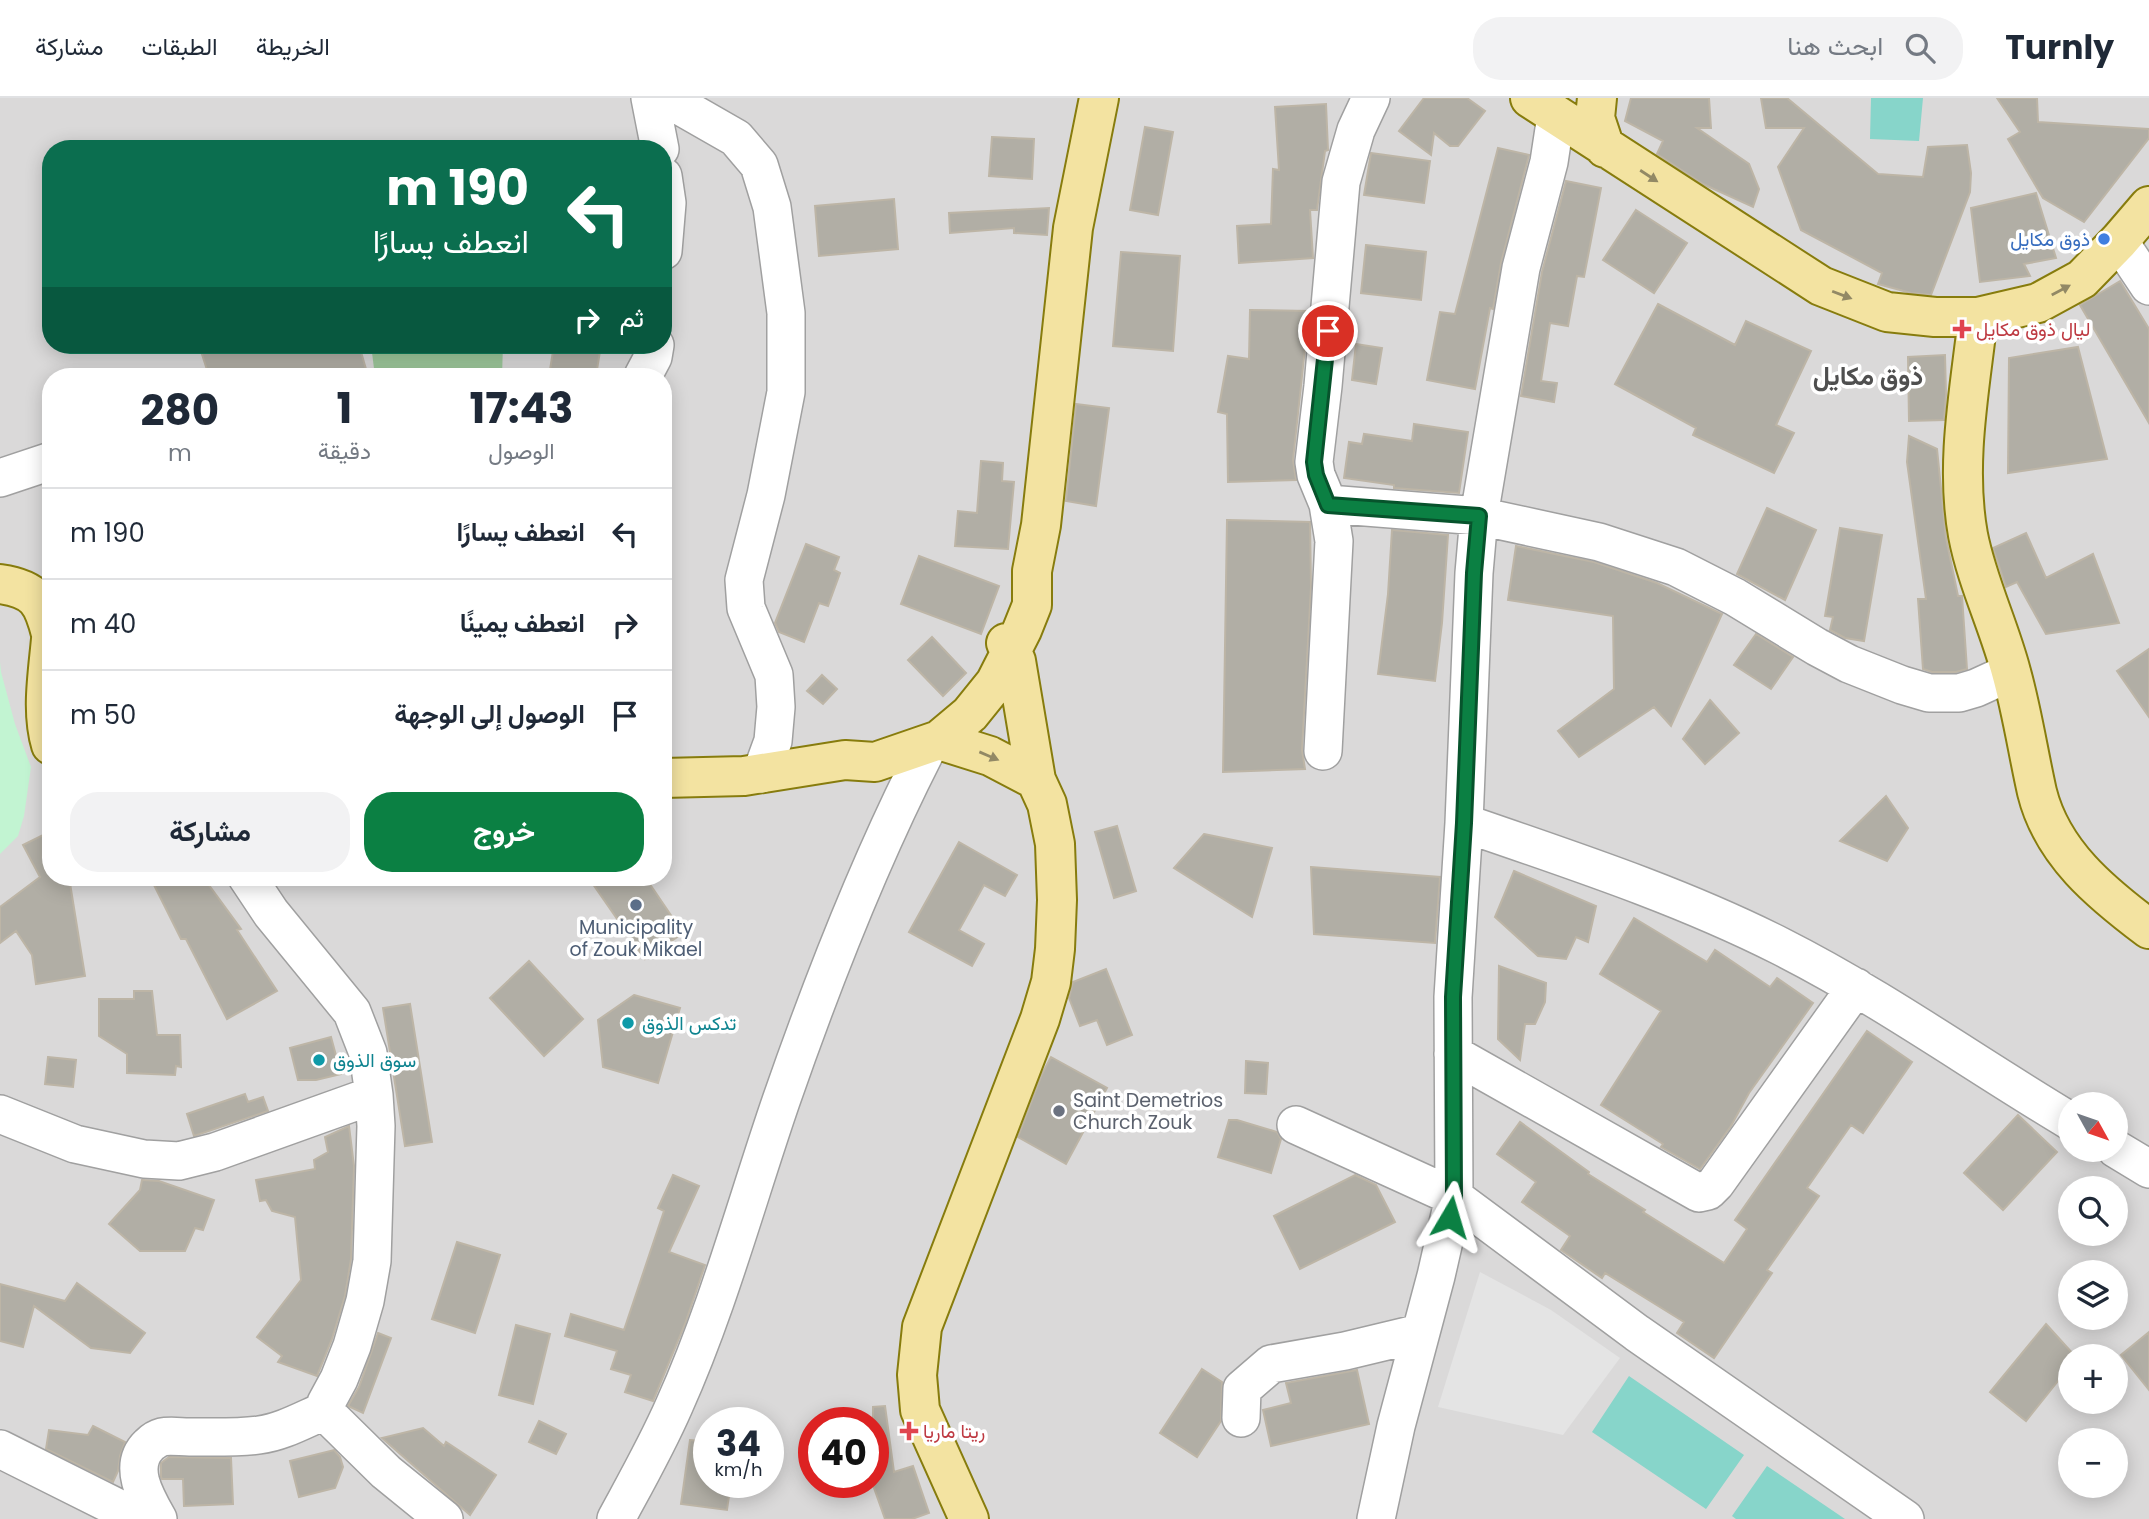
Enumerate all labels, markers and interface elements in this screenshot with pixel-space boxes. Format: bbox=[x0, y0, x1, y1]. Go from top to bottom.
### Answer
search box bbox=[1473, 17, 1963, 80]
text: Turnly bbox=[2005, 24, 2114, 71]
text: ابحث هنا bbox=[1787, 28, 1883, 64]
icon: search bbox=[1901, 29, 1939, 67]
text: مشاركة bbox=[35, 30, 103, 63]
text: الطبقات bbox=[141, 30, 218, 63]
text: الخريطة bbox=[256, 30, 330, 63]
text: 190 m bbox=[386, 154, 529, 222]
icon: left bbox=[553, 168, 644, 259]
one-way arrow bbox=[1639, 169, 1659, 182]
text: انعطف يسارًا bbox=[373, 219, 529, 264]
place label: ذوق مكايل bbox=[2010, 226, 2090, 253]
marker: ذوق مكايل bbox=[2096, 231, 2112, 247]
one-way arrow bbox=[2051, 285, 2071, 296]
one-way arrow bbox=[1832, 289, 1853, 300]
text: ثم bbox=[620, 300, 644, 336]
icon: right bbox=[568, 301, 606, 339]
pin bbox=[1298, 301, 1358, 361]
icon: arrive bbox=[1309, 312, 1347, 350]
place label: ليال ذوق مكايل bbox=[1976, 316, 2090, 343]
marker: ليال ذوق مكايل bbox=[1954, 321, 1970, 337]
district label: ذوق مكايل bbox=[1813, 358, 1923, 394]
text: 1 bbox=[336, 379, 352, 438]
text: 17:43 bbox=[469, 379, 573, 438]
text: 280 bbox=[141, 381, 219, 440]
text: دقيقة bbox=[318, 435, 371, 467]
text: الوصول bbox=[488, 435, 555, 467]
text: m bbox=[168, 437, 192, 469]
text: انعطف يسارًا bbox=[456, 514, 585, 550]
text: 190 m bbox=[70, 515, 145, 551]
icon: left bbox=[606, 515, 644, 553]
text: انعطف يمينًا bbox=[460, 605, 585, 641]
text: 40 m bbox=[70, 606, 136, 642]
icon: right bbox=[606, 606, 644, 644]
text: الوصول إلى الوجهة bbox=[394, 696, 585, 732]
text: 50 m bbox=[70, 697, 136, 733]
icon: arrive bbox=[606, 697, 644, 735]
one-way arrow bbox=[979, 750, 999, 762]
button: مشاركة bbox=[70, 792, 350, 872]
button: خروج bbox=[364, 792, 644, 872]
marker: Municipality of Zouk Mikael bbox=[628, 897, 644, 913]
place label: Municipality of Zouk Mikael bbox=[569, 914, 703, 963]
place label: تدكس الذوق bbox=[642, 1010, 736, 1037]
marker: تدكس الذوق bbox=[620, 1015, 636, 1031]
place label: سوق الذوق bbox=[333, 1047, 416, 1074]
marker: سوق الذوق bbox=[311, 1052, 327, 1068]
place label: Saint Demetrios Church Zouk bbox=[1073, 1087, 1223, 1136]
north arrow bbox=[2058, 1092, 2128, 1162]
map controls bbox=[2058, 1092, 2128, 1498]
marker: Saint Demetrios Church Zouk bbox=[1051, 1103, 1067, 1119]
button: search bbox=[2058, 1176, 2128, 1246]
position arrow bbox=[1413, 1180, 1487, 1254]
button: layers bbox=[2058, 1260, 2128, 1330]
button: + bbox=[2058, 1344, 2128, 1414]
speed limit sign: 40 bbox=[798, 1407, 889, 1498]
place label: ريتا ماريا bbox=[923, 1418, 985, 1445]
text: 34 bbox=[716, 1419, 761, 1468]
marker: ريتا ماريا bbox=[901, 1423, 917, 1439]
button: − bbox=[2058, 1428, 2128, 1498]
text: km/h bbox=[715, 1457, 762, 1482]

